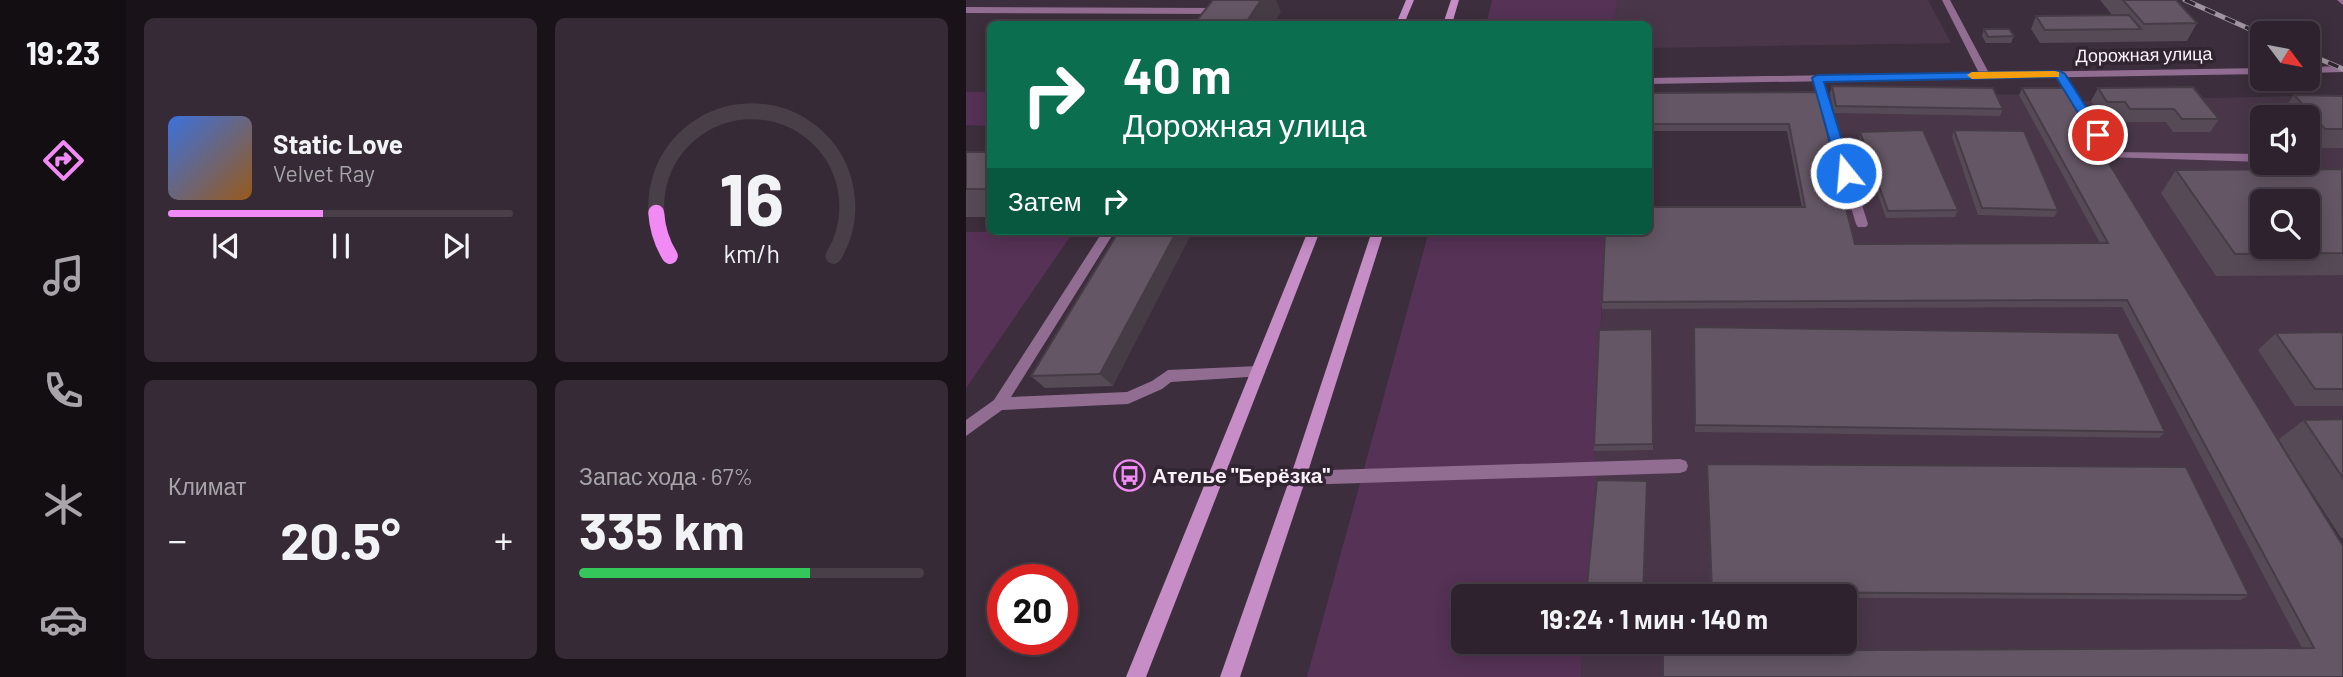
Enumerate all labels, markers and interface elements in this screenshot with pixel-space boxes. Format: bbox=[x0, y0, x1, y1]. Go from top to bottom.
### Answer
north arrow bbox=[2250, 21, 2320, 91]
map controls bbox=[2250, 21, 2320, 259]
text: 19:23 bbox=[26, 33, 100, 71]
street label: Дорожная улица bbox=[2075, 42, 2214, 66]
text: 40 m bbox=[1123, 45, 1231, 104]
icon: right bbox=[1008, 49, 1099, 140]
text: Дорожная улица bbox=[1123, 105, 1367, 143]
pin bbox=[2068, 105, 2128, 165]
button: sound bbox=[2250, 105, 2320, 175]
icon: arrive bbox=[2079, 116, 2117, 154]
text: Static Love bbox=[273, 128, 403, 159]
icon: directions bbox=[39, 136, 88, 185]
position arrow bbox=[1809, 136, 1883, 210]
text: 16 bbox=[719, 154, 784, 242]
text: Velvet Ray bbox=[273, 159, 375, 187]
icon: right bbox=[1096, 182, 1134, 220]
text: Затем bbox=[1008, 185, 1082, 216]
button: search bbox=[2250, 189, 2320, 259]
icon: previous bbox=[207, 227, 245, 265]
icon: pause bbox=[322, 227, 360, 265]
icon: next bbox=[437, 227, 475, 265]
text: km/h bbox=[723, 238, 780, 268]
icon: music bbox=[39, 251, 88, 300]
icon: phone bbox=[39, 366, 88, 415]
bus stop icon: Ателье "Берёзка" bbox=[1112, 459, 1146, 493]
text: Запас хода · 67% bbox=[579, 462, 753, 490]
place label: Ателье "Берёзка" bbox=[1152, 462, 1330, 487]
text: Климат bbox=[168, 472, 246, 500]
icon: climate bbox=[39, 480, 88, 529]
text: 335 km bbox=[579, 498, 745, 560]
text: 20.5° bbox=[280, 508, 401, 570]
text: − bbox=[168, 516, 187, 562]
text: + bbox=[494, 516, 513, 562]
speed limit sign: 20 bbox=[987, 564, 1078, 655]
icon: car bbox=[39, 595, 88, 644]
text: 19:24 · 1 мин · 140 m bbox=[1540, 603, 1768, 634]

